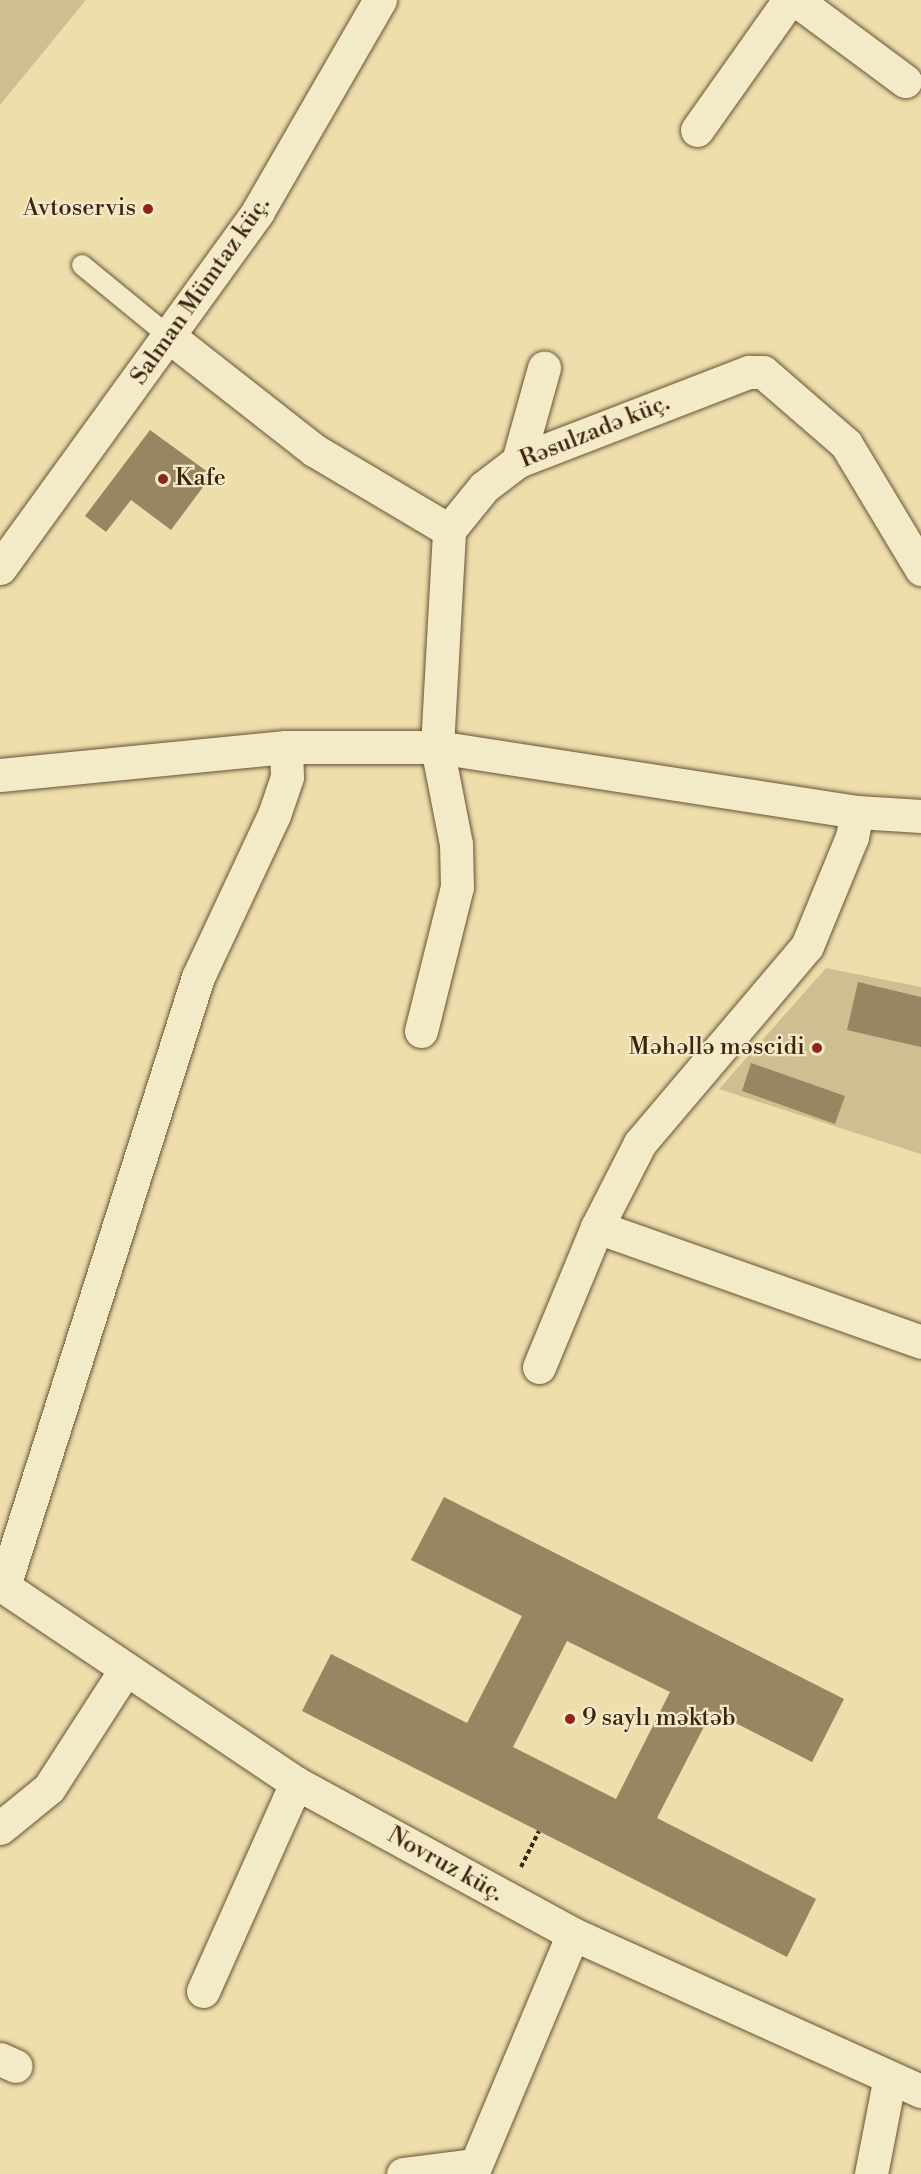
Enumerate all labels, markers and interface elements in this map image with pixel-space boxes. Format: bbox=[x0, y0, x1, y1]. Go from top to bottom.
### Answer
street label: Salman Mümtaz küç. bbox=[125, 191, 277, 391]
place label: Avtoservis bbox=[23, 195, 136, 223]
marker: Avtoservis bbox=[141, 202, 155, 216]
street label: Rəsulzadə küç. bbox=[516, 389, 674, 475]
place label: Kafe bbox=[175, 465, 226, 493]
marker: Kafe bbox=[156, 472, 170, 486]
place label: Məhəllə məscidi bbox=[628, 1034, 805, 1062]
marker: Məhəllə məscidi bbox=[810, 1041, 824, 1055]
place label: 9 saylı məktəb bbox=[582, 1705, 736, 1733]
marker: 9 saylı məktəb bbox=[563, 1712, 577, 1726]
street label: Novruz küç. bbox=[382, 1821, 508, 1909]

